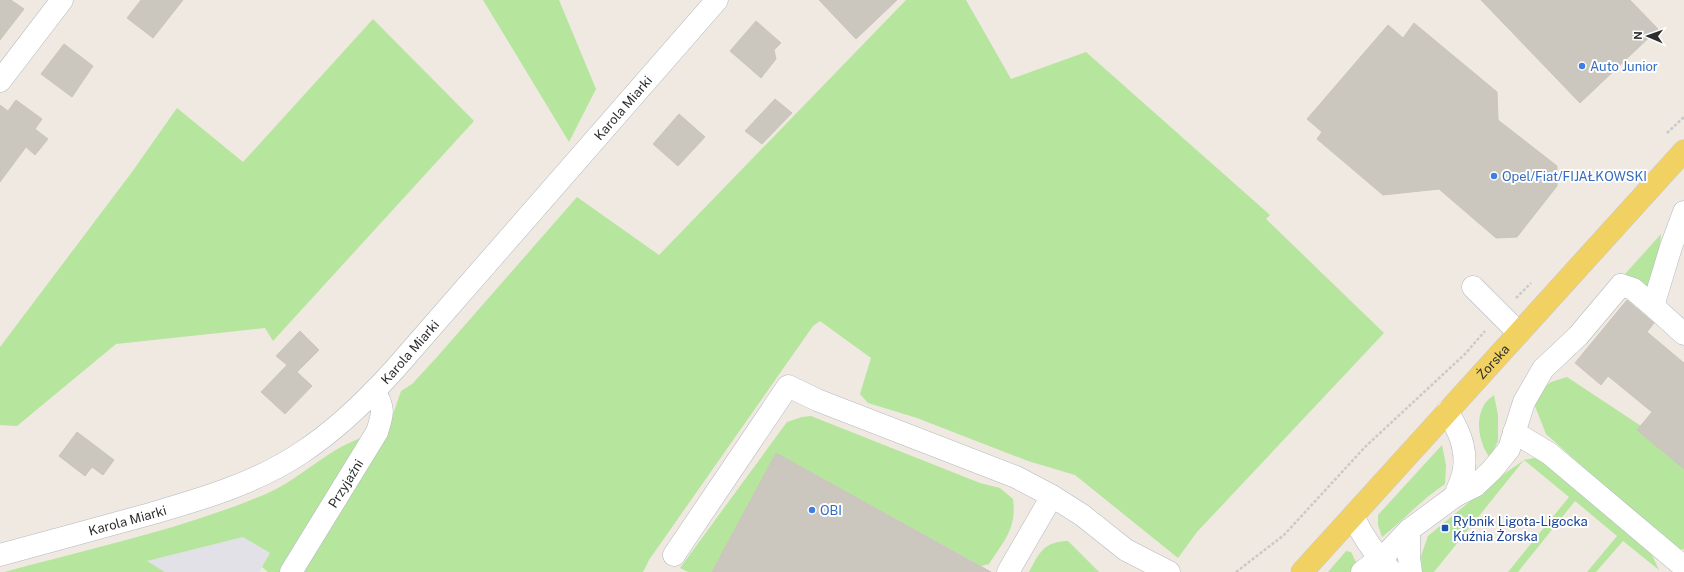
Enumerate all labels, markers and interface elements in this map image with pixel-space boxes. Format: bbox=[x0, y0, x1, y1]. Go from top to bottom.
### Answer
north arrow bbox=[1628, 16, 1668, 56]
text: N bbox=[1632, 31, 1644, 40]
place label: Auto Junior bbox=[1590, 59, 1658, 74]
marker: Auto Junior bbox=[1577, 61, 1587, 71]
street label: Karola Miarki bbox=[591, 73, 655, 143]
place label: Opel/Fiat/FIJAŁKOWSKI bbox=[1502, 169, 1647, 184]
marker: Opel/Fiat/FIJAŁKOWSKI bbox=[1489, 171, 1499, 181]
street label: Karola Miarki bbox=[378, 317, 442, 387]
street label: Żorska bbox=[1474, 342, 1513, 382]
street label: Przyjaźni bbox=[325, 457, 366, 511]
street label: Karola Miarki bbox=[87, 503, 168, 539]
place label: OBI bbox=[820, 503, 842, 518]
marker: OBI bbox=[807, 505, 817, 515]
place label: Rybnik Ligota-Ligocka Kuźnia Żorska bbox=[1453, 514, 1588, 544]
marker: Rybnik Ligota-Ligocka Kuźnia Żorska bbox=[1440, 523, 1450, 533]

